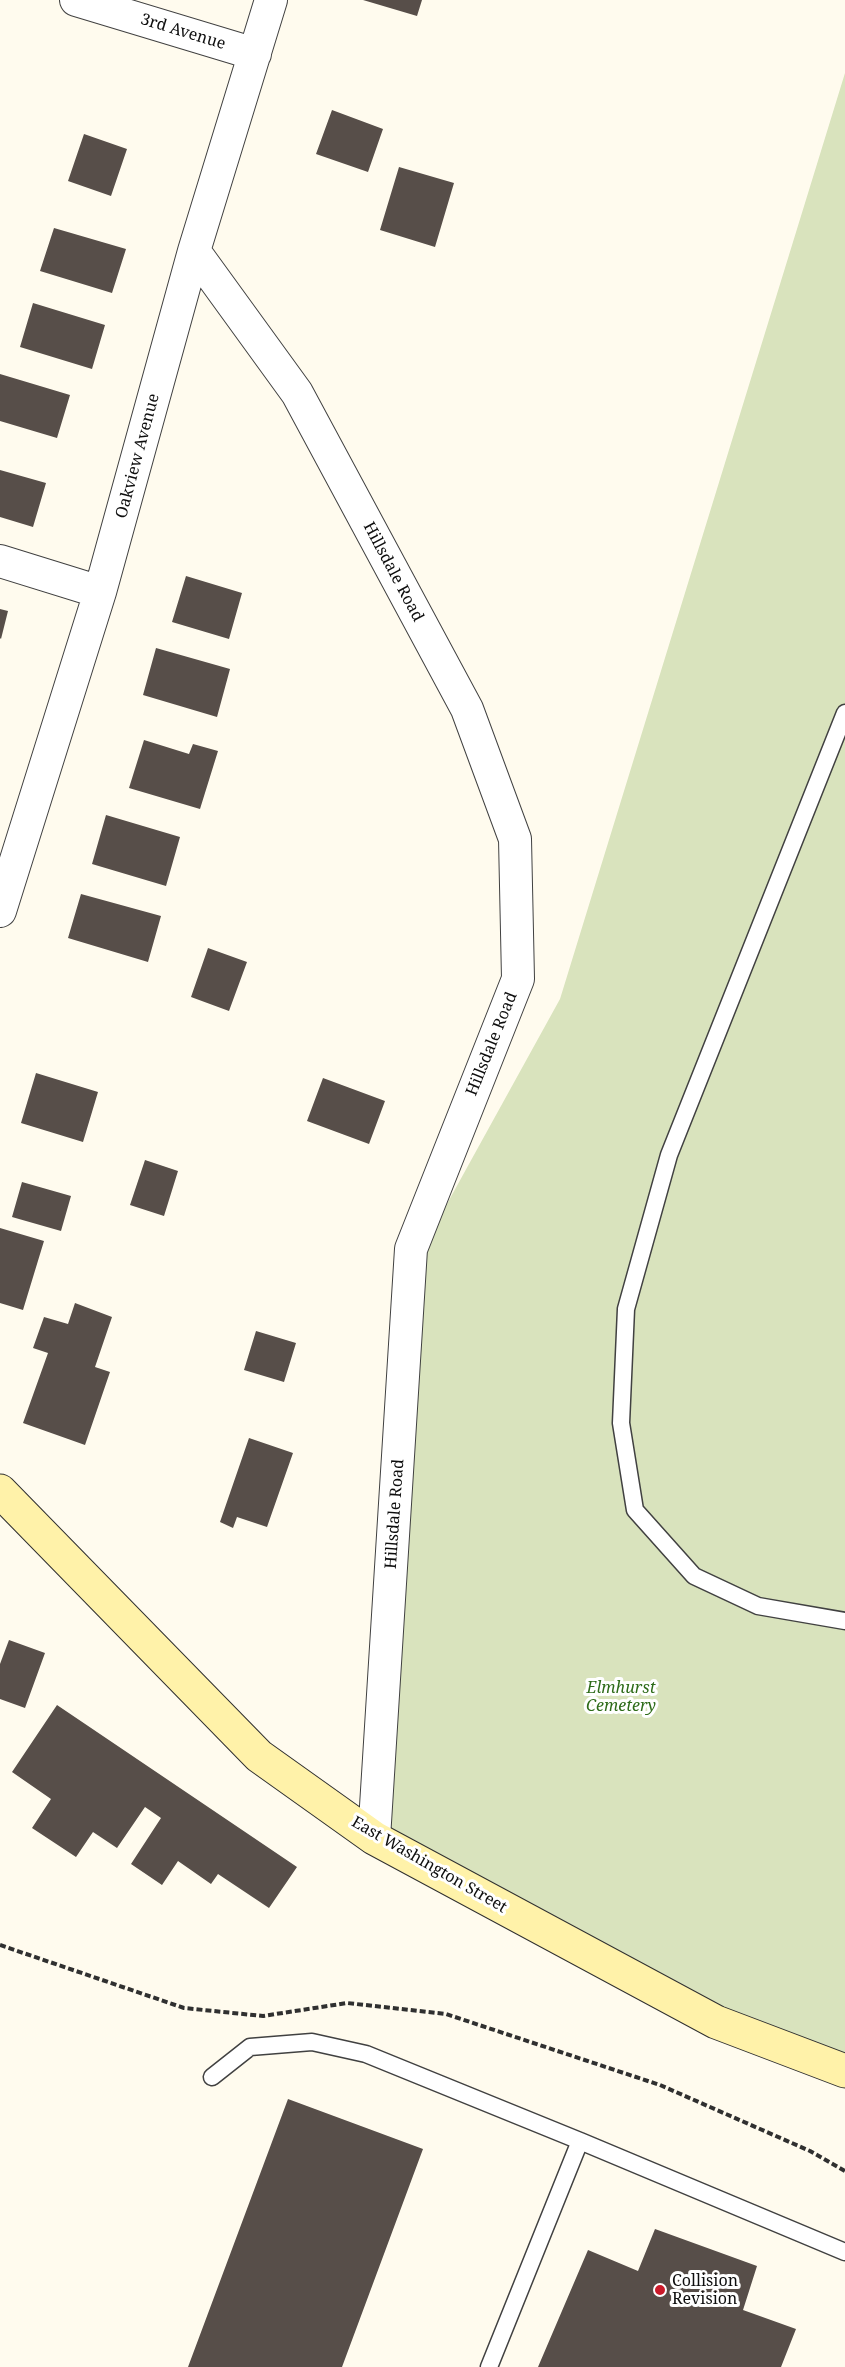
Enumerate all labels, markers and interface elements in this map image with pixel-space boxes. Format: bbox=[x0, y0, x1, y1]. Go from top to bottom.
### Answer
street label: 3rd Avenue bbox=[138, 10, 228, 54]
street label: Oakview Avenue bbox=[112, 392, 164, 520]
street label: Hillsdale Road bbox=[359, 519, 427, 625]
street label: Hillsdale Road bbox=[462, 989, 522, 1099]
street label: Hillsdale Road bbox=[382, 1458, 408, 1570]
park label: Elmhurst Cemetery bbox=[586, 1678, 656, 1716]
street label: East Washington Street bbox=[348, 1813, 510, 1917]
place label: Collision Revision bbox=[672, 2271, 738, 2309]
marker: Collision Revision bbox=[653, 2283, 667, 2297]

